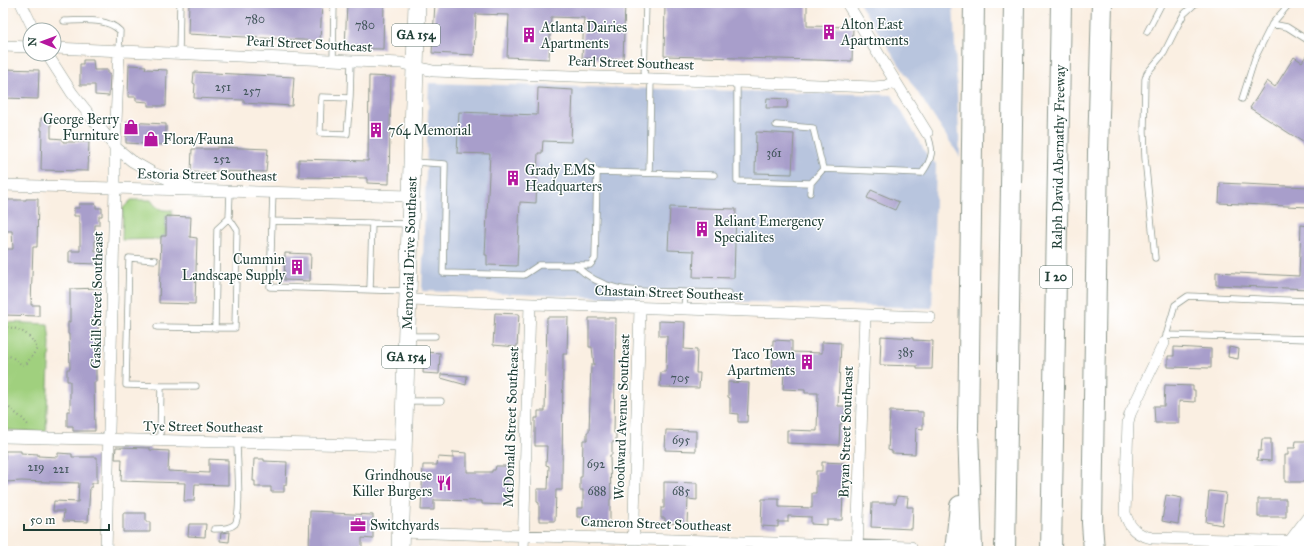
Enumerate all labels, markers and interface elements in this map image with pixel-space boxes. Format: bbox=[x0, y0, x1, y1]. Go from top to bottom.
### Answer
house number: 780 bbox=[245, 12, 265, 26]
place label: Alton East Apartments bbox=[840, 16, 909, 49]
house number: 780 bbox=[355, 18, 375, 32]
place label: Atlanta Dairies Apartments bbox=[540, 19, 627, 52]
north arrow bbox=[22, 22, 62, 62]
building icon: Alton East Apartments bbox=[820, 23, 838, 41]
road number: GA 154 bbox=[392, 24, 440, 46]
building icon: Atlanta Dairies Apartments bbox=[520, 26, 538, 44]
street label: Pearl Street Southeast bbox=[245, 32, 373, 56]
text: N bbox=[26, 36, 39, 47]
street label: Pearl Street Southeast bbox=[568, 52, 694, 74]
street label: Ralph David Abernathy Freeway bbox=[1048, 64, 1068, 250]
house number: 251 bbox=[215, 80, 231, 94]
house number: 257 bbox=[243, 84, 261, 98]
place label: George Berry Furniture bbox=[43, 111, 119, 144]
shop icon: George Berry Furniture bbox=[122, 118, 140, 136]
building icon: 764 Memorial bbox=[367, 121, 385, 139]
place label: 764 Memorial bbox=[388, 122, 471, 139]
shop icon: Flora/Fauna bbox=[142, 130, 160, 148]
place label: Flora/Fauna bbox=[163, 131, 234, 148]
house number: 361 bbox=[766, 146, 782, 160]
house number: 252 bbox=[213, 152, 231, 166]
place label: Grady EMS Headquarters bbox=[525, 162, 602, 196]
street label: Estoria Street Southeast bbox=[137, 165, 277, 185]
building icon: Grady EMS Headquarters bbox=[504, 169, 522, 187]
street label: Memorial Drive Southeast bbox=[398, 176, 420, 330]
place label: Reliant Emergency Specialites bbox=[714, 213, 824, 246]
building icon: Reliant Emergency Specialites bbox=[693, 220, 711, 238]
street label: Gaskill Street Southeast bbox=[87, 231, 107, 369]
place label: Cummin Landscape Supply bbox=[182, 251, 285, 284]
building icon: Cummin Landscape Supply bbox=[288, 258, 306, 276]
road number: I 20 bbox=[1040, 266, 1072, 288]
street label: Chastain Street Southeast bbox=[594, 282, 744, 304]
street label: Woodward Avenue Southeast bbox=[611, 333, 633, 501]
house number: 385 bbox=[898, 345, 915, 359]
road number: GA 154 bbox=[382, 346, 430, 368]
street label: McDonald Street Southeast bbox=[500, 346, 522, 508]
place label: Taco Town Apartments bbox=[726, 346, 795, 379]
building icon: Taco Town Apartments bbox=[798, 353, 816, 371]
street label: Bryan Street Southeast bbox=[835, 365, 857, 498]
house number: 705 bbox=[671, 371, 690, 385]
street label: Tye Street Southeast bbox=[143, 417, 263, 437]
house number: 695 bbox=[672, 433, 691, 447]
house number: 692 bbox=[587, 457, 605, 471]
house number: 219 bbox=[27, 460, 45, 474]
house number: 221 bbox=[53, 462, 70, 476]
place label: Grindhouse Killer Burgers bbox=[352, 467, 432, 500]
restaurant icon: Grindhouse Killer Burgers bbox=[435, 474, 453, 492]
house number: 688 bbox=[588, 484, 606, 498]
house number: 685 bbox=[672, 484, 690, 498]
scale bar bbox=[24, 506, 109, 532]
text: 50 m bbox=[30, 513, 55, 527]
street label: Cameron Street Southeast bbox=[580, 513, 732, 535]
office icon: Switchyards bbox=[349, 516, 367, 534]
place label: Switchyards bbox=[370, 517, 439, 534]

